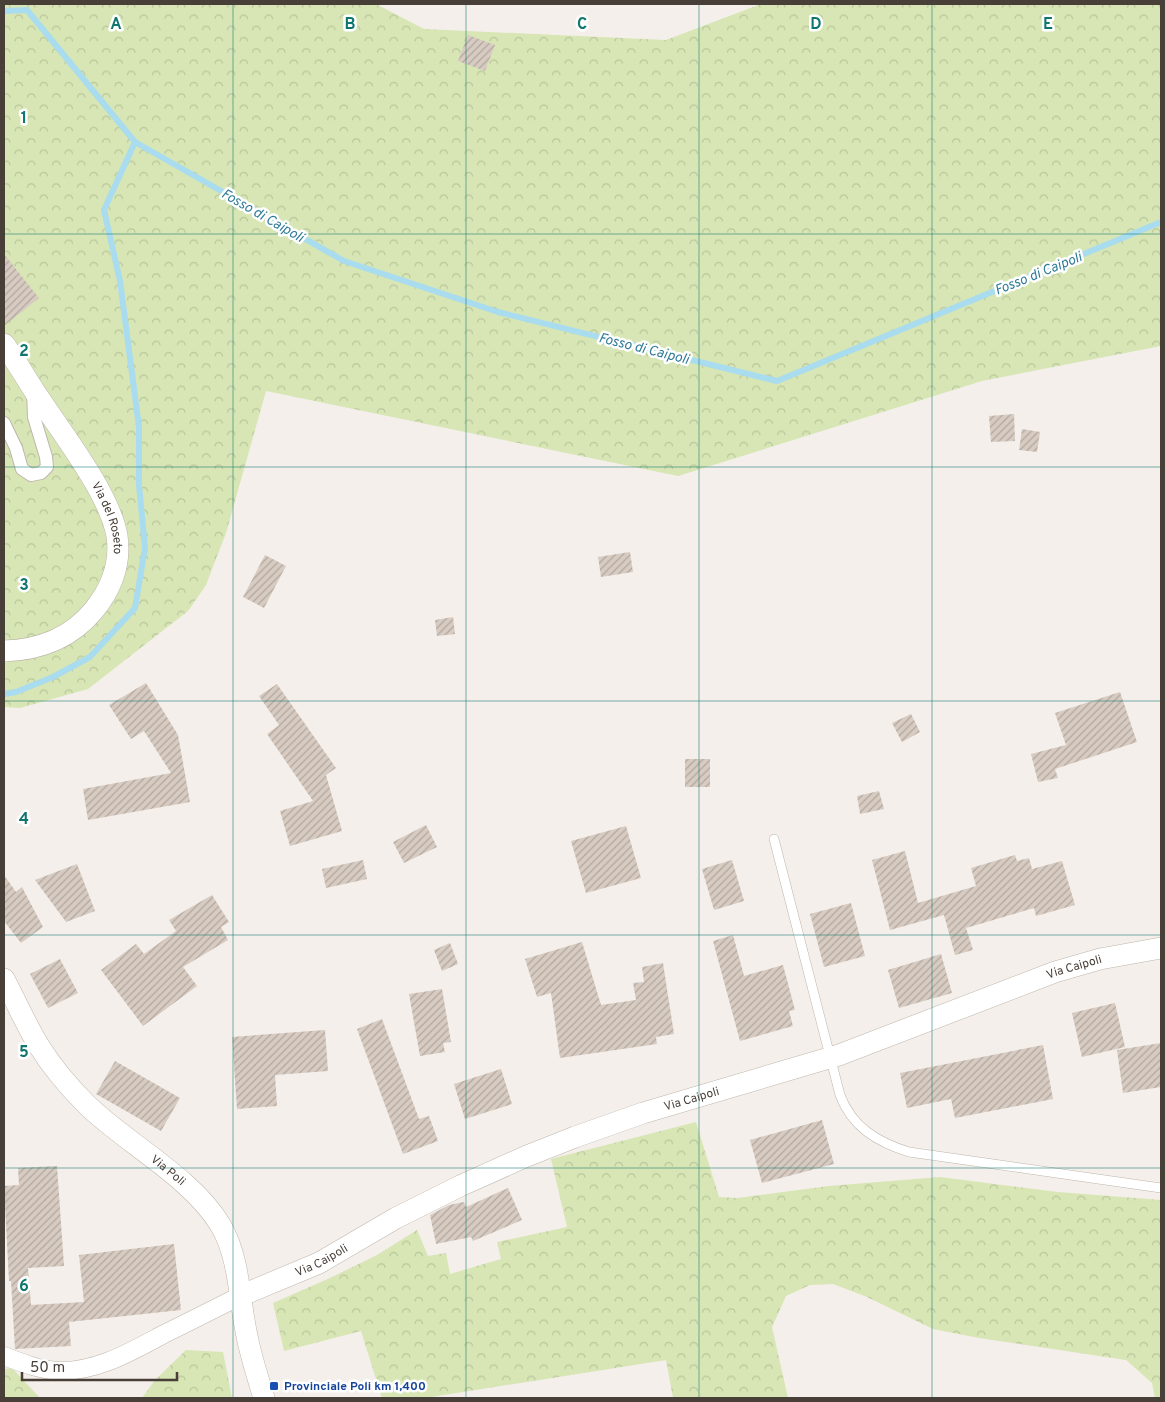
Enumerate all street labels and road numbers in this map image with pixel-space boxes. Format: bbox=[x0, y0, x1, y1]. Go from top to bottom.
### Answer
street label: Via del Roseto bbox=[87, 479, 125, 555]
street label: Via Caipoli bbox=[1044, 952, 1104, 984]
street label: Via Caipoli bbox=[662, 1084, 721, 1115]
street label: Via Poli bbox=[147, 1152, 189, 1190]
street label: Via Caipoli bbox=[293, 1241, 351, 1281]

